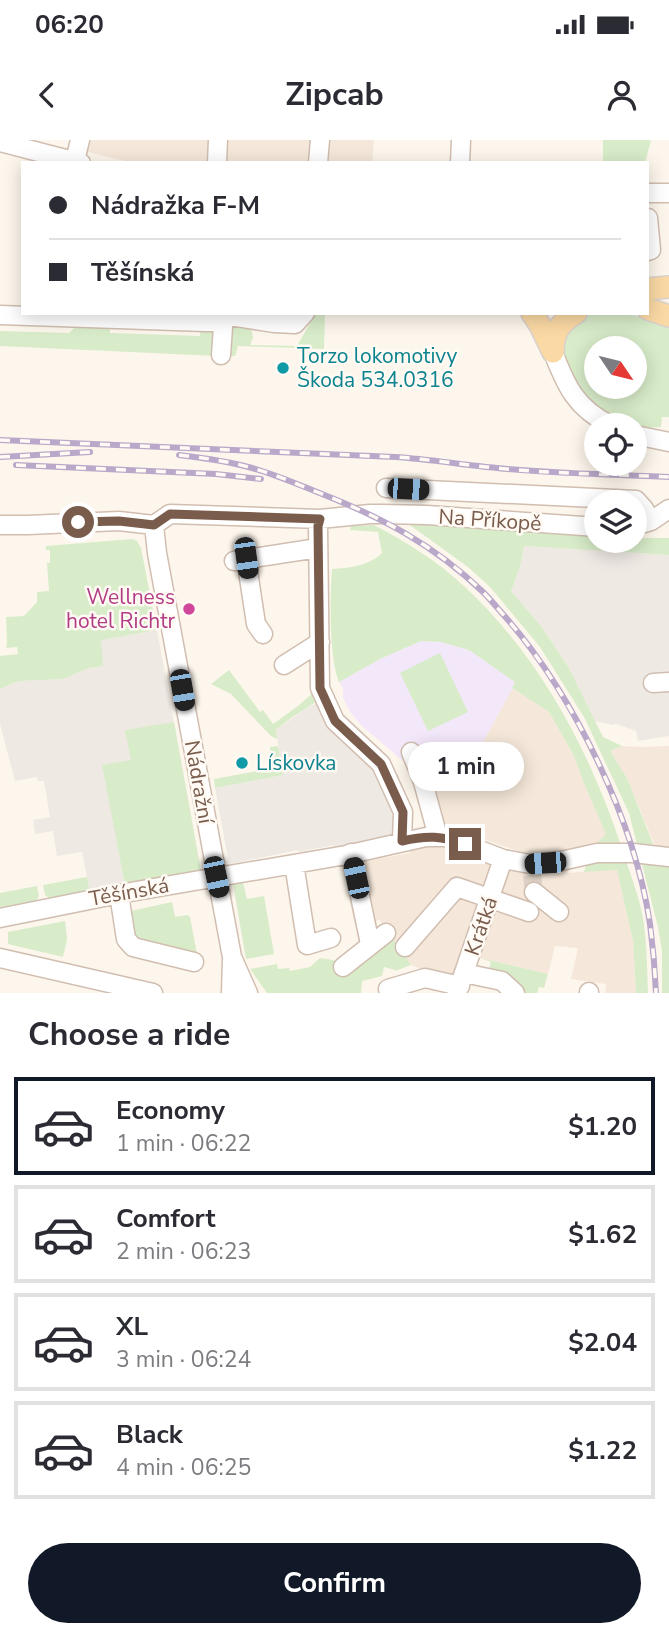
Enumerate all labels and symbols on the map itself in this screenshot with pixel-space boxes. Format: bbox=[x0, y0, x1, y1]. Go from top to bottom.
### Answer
north arrow bbox=[584, 336, 648, 399]
place label: Torzo lokomotivy Škoda 534.0316 bbox=[297, 342, 458, 394]
marker: Torzo lokomotivy Škoda 534.0316 bbox=[275, 360, 291, 376]
car bbox=[387, 477, 430, 501]
street label: Na Příkopě bbox=[438, 502, 542, 538]
route start bbox=[62, 506, 94, 538]
car bbox=[233, 536, 260, 580]
place label: Wellness hotel Richtr bbox=[66, 583, 175, 635]
marker: Wellness hotel Richtr bbox=[181, 601, 197, 617]
car bbox=[169, 667, 196, 713]
street label: Nádražní bbox=[178, 738, 220, 827]
callout: 1 min bbox=[407, 742, 523, 792]
place label: Lískovka bbox=[256, 749, 336, 777]
marker: Lískovka bbox=[234, 755, 250, 771]
route end bbox=[449, 828, 481, 860]
car bbox=[524, 851, 567, 875]
car bbox=[202, 854, 231, 900]
car bbox=[342, 855, 371, 901]
street label: Těšínská bbox=[87, 871, 171, 913]
street label: Krátká bbox=[458, 893, 504, 959]

